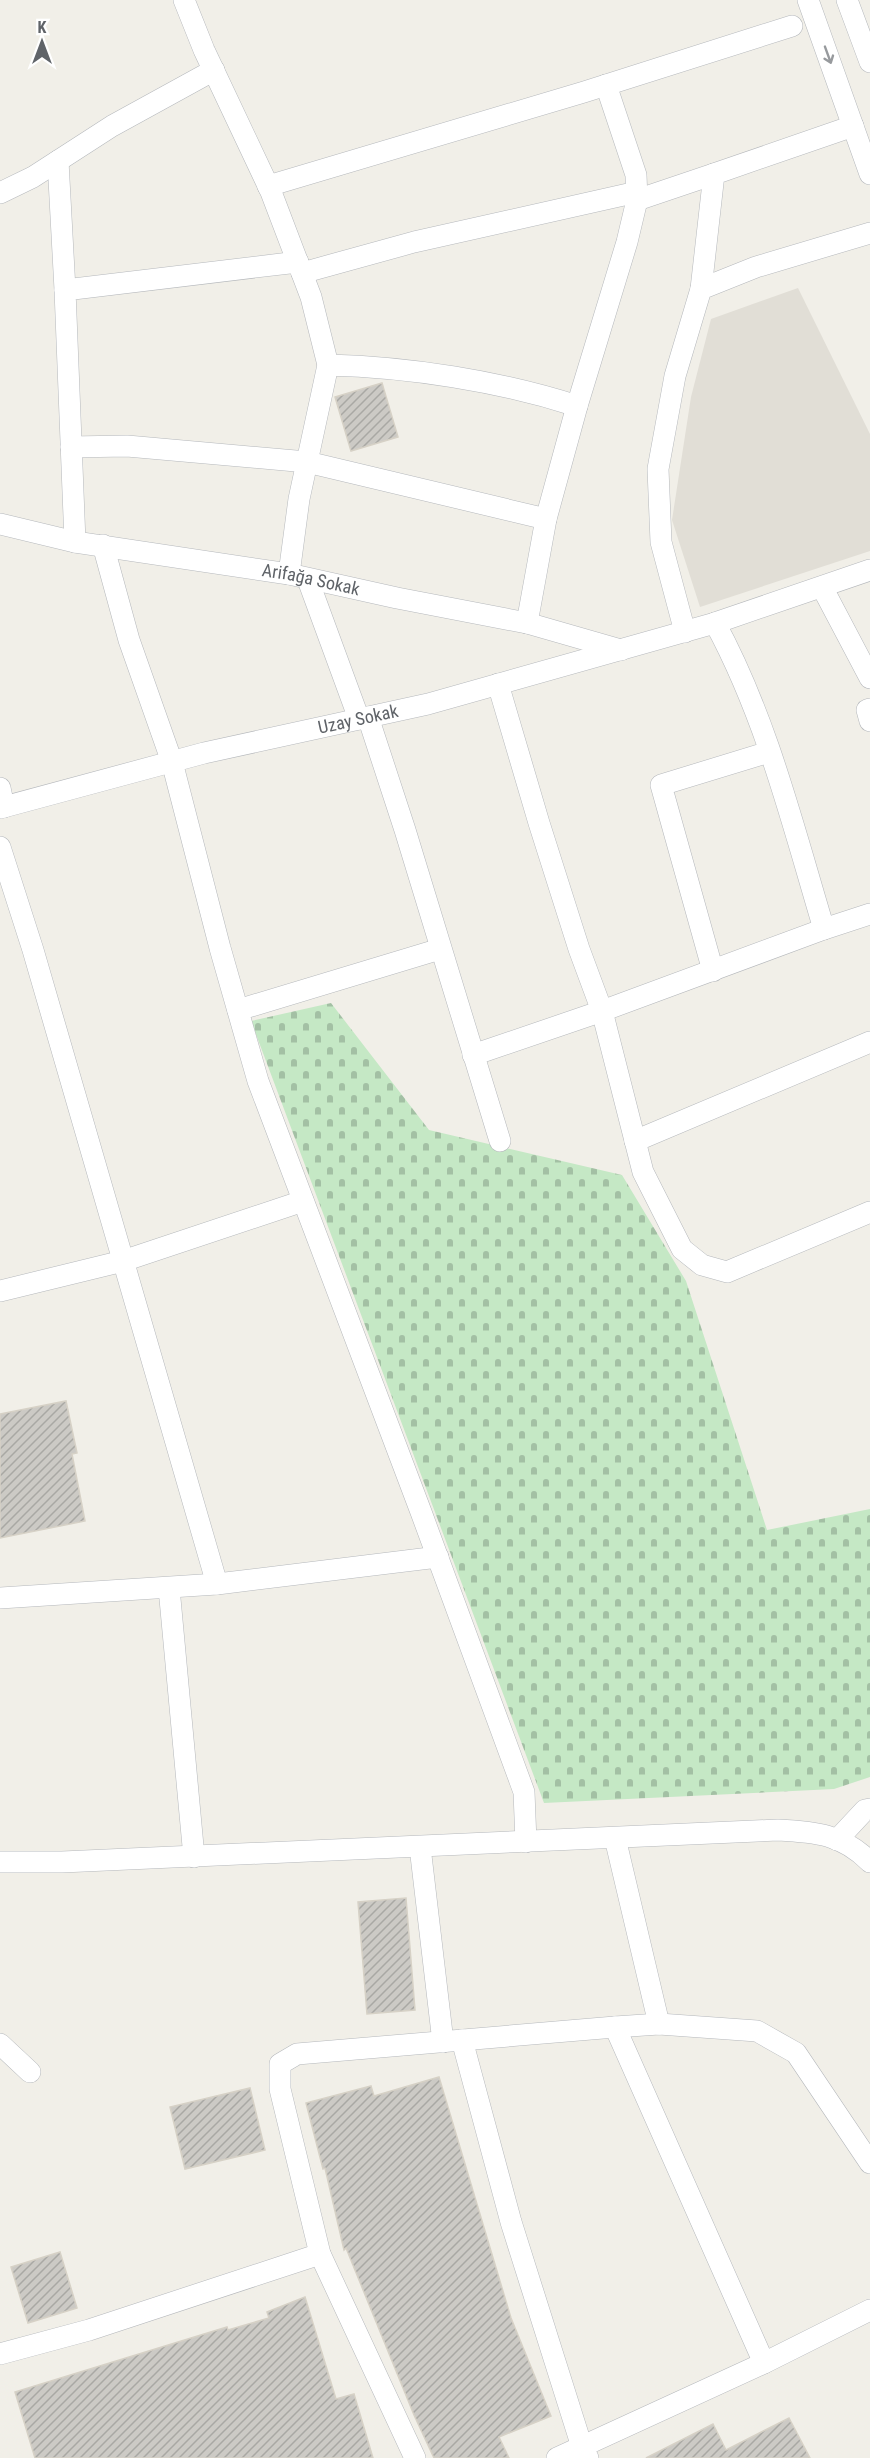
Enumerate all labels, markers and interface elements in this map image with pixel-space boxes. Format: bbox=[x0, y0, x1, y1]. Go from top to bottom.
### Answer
north arrow bbox=[12, 12, 72, 72]
text: K bbox=[38, 18, 47, 37]
one-way arrow bbox=[824, 45, 835, 64]
street label: Arifağa Sokak bbox=[261, 559, 362, 599]
street label: Uzay Sokak bbox=[316, 700, 400, 738]

